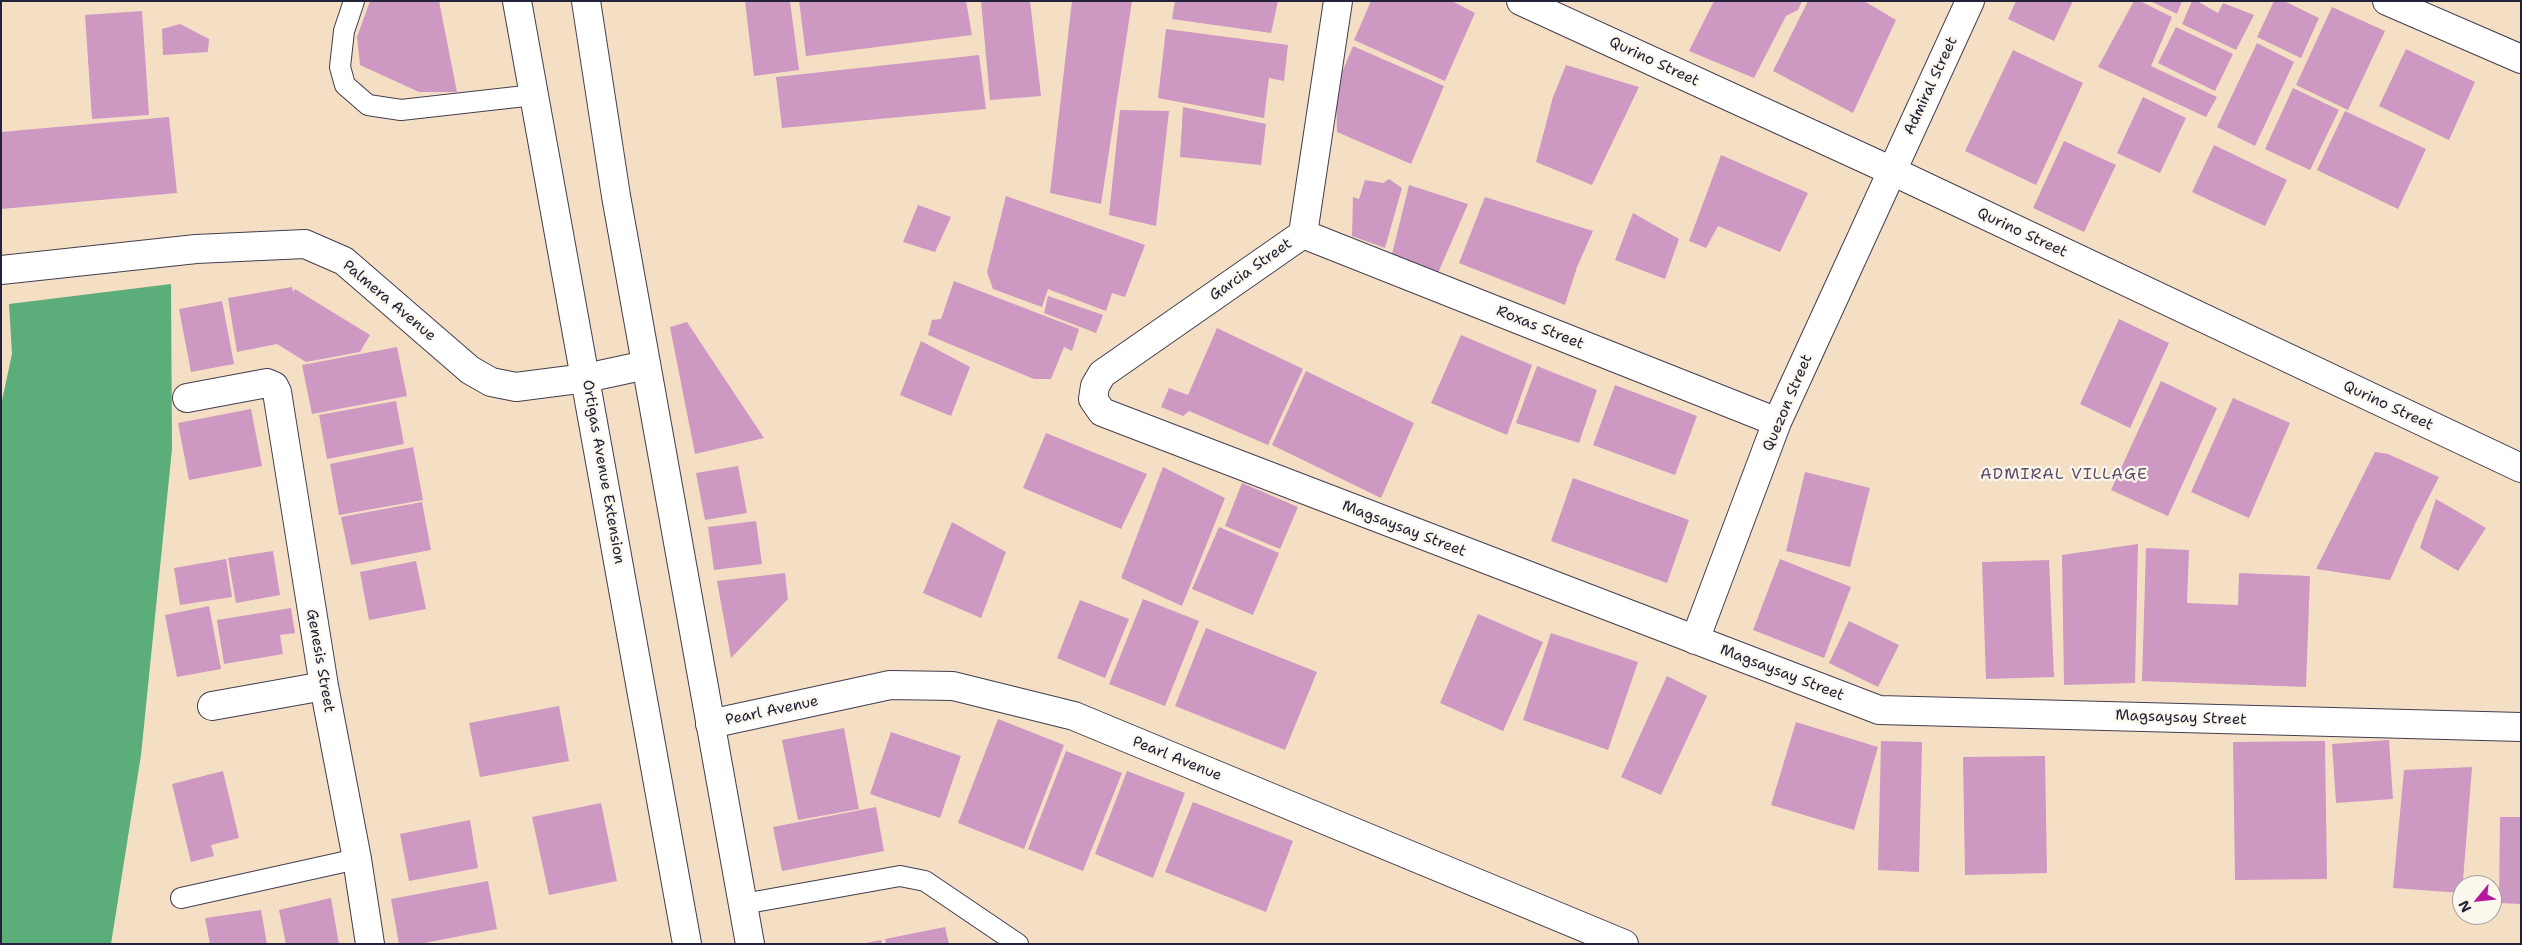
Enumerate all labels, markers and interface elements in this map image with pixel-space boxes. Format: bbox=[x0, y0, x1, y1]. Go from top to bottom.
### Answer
street label: Qurino Street bbox=[1606, 33, 1702, 91]
street label: Admiral Street bbox=[1900, 34, 1962, 138]
street label: Qurino Street bbox=[1974, 204, 2070, 262]
street label: Garcia Street bbox=[1206, 235, 1296, 305]
street label: Palmera Avenue bbox=[339, 257, 439, 345]
street label: Roxas Street bbox=[1494, 302, 1586, 354]
street label: Quezon Street bbox=[1759, 352, 1817, 454]
street label: Qurino Street bbox=[2340, 377, 2436, 435]
street label: Ortigas Avenue Extension bbox=[578, 379, 628, 565]
district label: ADMIRAL VILLAGE bbox=[1978, 465, 2150, 485]
street label: Magsaysay Street bbox=[1339, 497, 1469, 561]
street label: Genesis Street bbox=[302, 608, 338, 714]
street label: Magsaysay Street bbox=[1717, 641, 1847, 705]
street label: Pearl Avenue bbox=[724, 692, 820, 730]
street label: Magsaysay Street bbox=[2115, 707, 2247, 729]
street label: Pearl Avenue bbox=[1130, 733, 1224, 785]
north arrow bbox=[2452, 875, 2502, 925]
text: N bbox=[2454, 897, 2475, 916]

